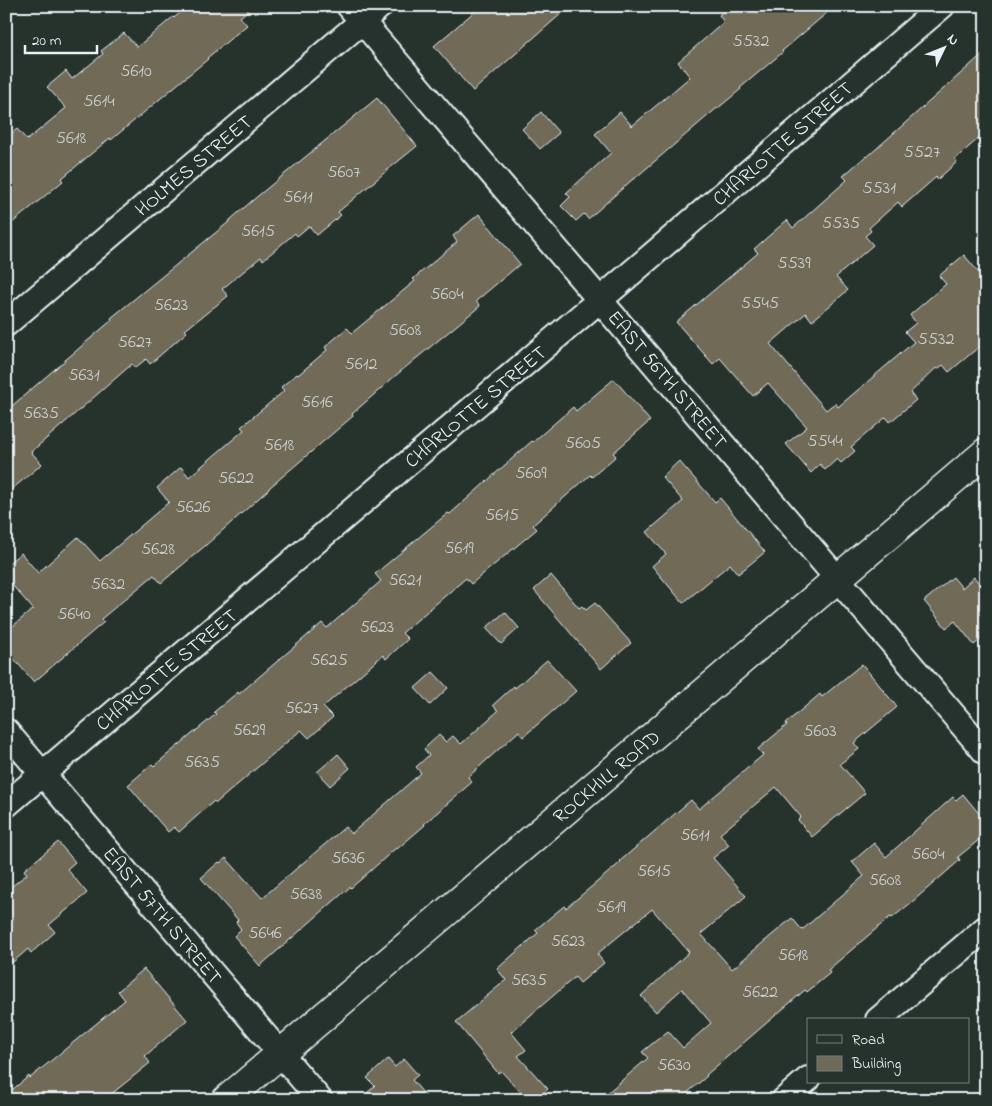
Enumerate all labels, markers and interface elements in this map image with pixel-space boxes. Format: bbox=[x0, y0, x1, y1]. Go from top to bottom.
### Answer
scale bar bbox=[25, 22, 98, 54]
north arrow bbox=[920, 22, 970, 72]
house number: 5532 bbox=[733, 29, 770, 55]
text: 20 m bbox=[32, 30, 62, 52]
text: N bbox=[942, 30, 963, 51]
house number: 5610 bbox=[120, 59, 152, 85]
street label: CHARLOTTE STREET bbox=[707, 76, 860, 214]
house number: 5614 bbox=[83, 89, 115, 115]
street label: HOLMES STREET bbox=[130, 109, 260, 225]
house number: 5618 bbox=[56, 126, 87, 152]
house number: 5527 bbox=[904, 140, 941, 166]
house number: 5607 bbox=[327, 160, 361, 186]
house number: 5531 bbox=[862, 176, 896, 202]
house number: 5611 bbox=[283, 185, 313, 211]
house number: 5535 bbox=[822, 211, 860, 237]
house number: 5615 bbox=[241, 219, 275, 245]
house number: 5539 bbox=[777, 251, 811, 277]
house number: 5604 bbox=[430, 282, 464, 308]
house number: 5545 bbox=[741, 291, 779, 317]
house number: 5623 bbox=[154, 293, 188, 319]
street label: EAST 56TH STREET bbox=[599, 305, 733, 456]
house number: 5608 bbox=[389, 318, 422, 344]
house number: 5532 bbox=[918, 327, 955, 353]
house number: 5627 bbox=[118, 330, 153, 356]
street label: CHARLOTTE STREET bbox=[399, 340, 554, 476]
house number: 5612 bbox=[345, 352, 377, 378]
house number: 5631 bbox=[68, 363, 100, 389]
house number: 5616 bbox=[301, 390, 333, 416]
house number: 5635 bbox=[23, 401, 59, 427]
house number: 5544 bbox=[807, 429, 843, 455]
house number: 5605 bbox=[565, 431, 601, 457]
house number: 5618 bbox=[264, 433, 295, 459]
house number: 5609 bbox=[515, 461, 547, 487]
house number: 5622 bbox=[218, 466, 254, 492]
house number: 5626 bbox=[175, 495, 211, 521]
house number: 5615 bbox=[485, 503, 519, 529]
house number: 5619 bbox=[444, 536, 474, 562]
house number: 5628 bbox=[141, 537, 175, 563]
house number: 5621 bbox=[389, 568, 422, 594]
house number: 5632 bbox=[91, 572, 125, 598]
house number: 5640 bbox=[57, 602, 91, 628]
street label: CHARLOTTE STREET bbox=[90, 603, 245, 739]
house number: 5623 bbox=[360, 615, 394, 641]
house number: 5625 bbox=[310, 648, 348, 674]
house number: 5627 bbox=[285, 696, 320, 722]
house number: 5629 bbox=[233, 718, 266, 744]
house number: 5603 bbox=[803, 719, 837, 745]
street label: ROCKHILL ROAD bbox=[547, 724, 668, 832]
house number: 5635 bbox=[184, 750, 220, 776]
house number: 5611 bbox=[680, 823, 710, 849]
street label: EAST 57TH STREET bbox=[95, 841, 228, 992]
house number: 5604 bbox=[911, 842, 945, 868]
house number: 5636 bbox=[331, 846, 365, 872]
house number: 5615 bbox=[637, 859, 671, 885]
house number: 5608 bbox=[869, 868, 902, 894]
house number: 5638 bbox=[290, 882, 322, 908]
house number: 5619 bbox=[596, 895, 626, 921]
house number: 5646 bbox=[248, 921, 282, 947]
house number: 5623 bbox=[551, 929, 585, 955]
house number: 5618 bbox=[778, 943, 809, 969]
house number: 5635 bbox=[511, 968, 547, 994]
house number: 5622 bbox=[742, 980, 778, 1006]
legend bbox=[807, 1018, 970, 1084]
text: Road bbox=[852, 1029, 885, 1051]
house number: 5630 bbox=[657, 1053, 691, 1079]
text: Building bbox=[851, 1053, 901, 1076]

